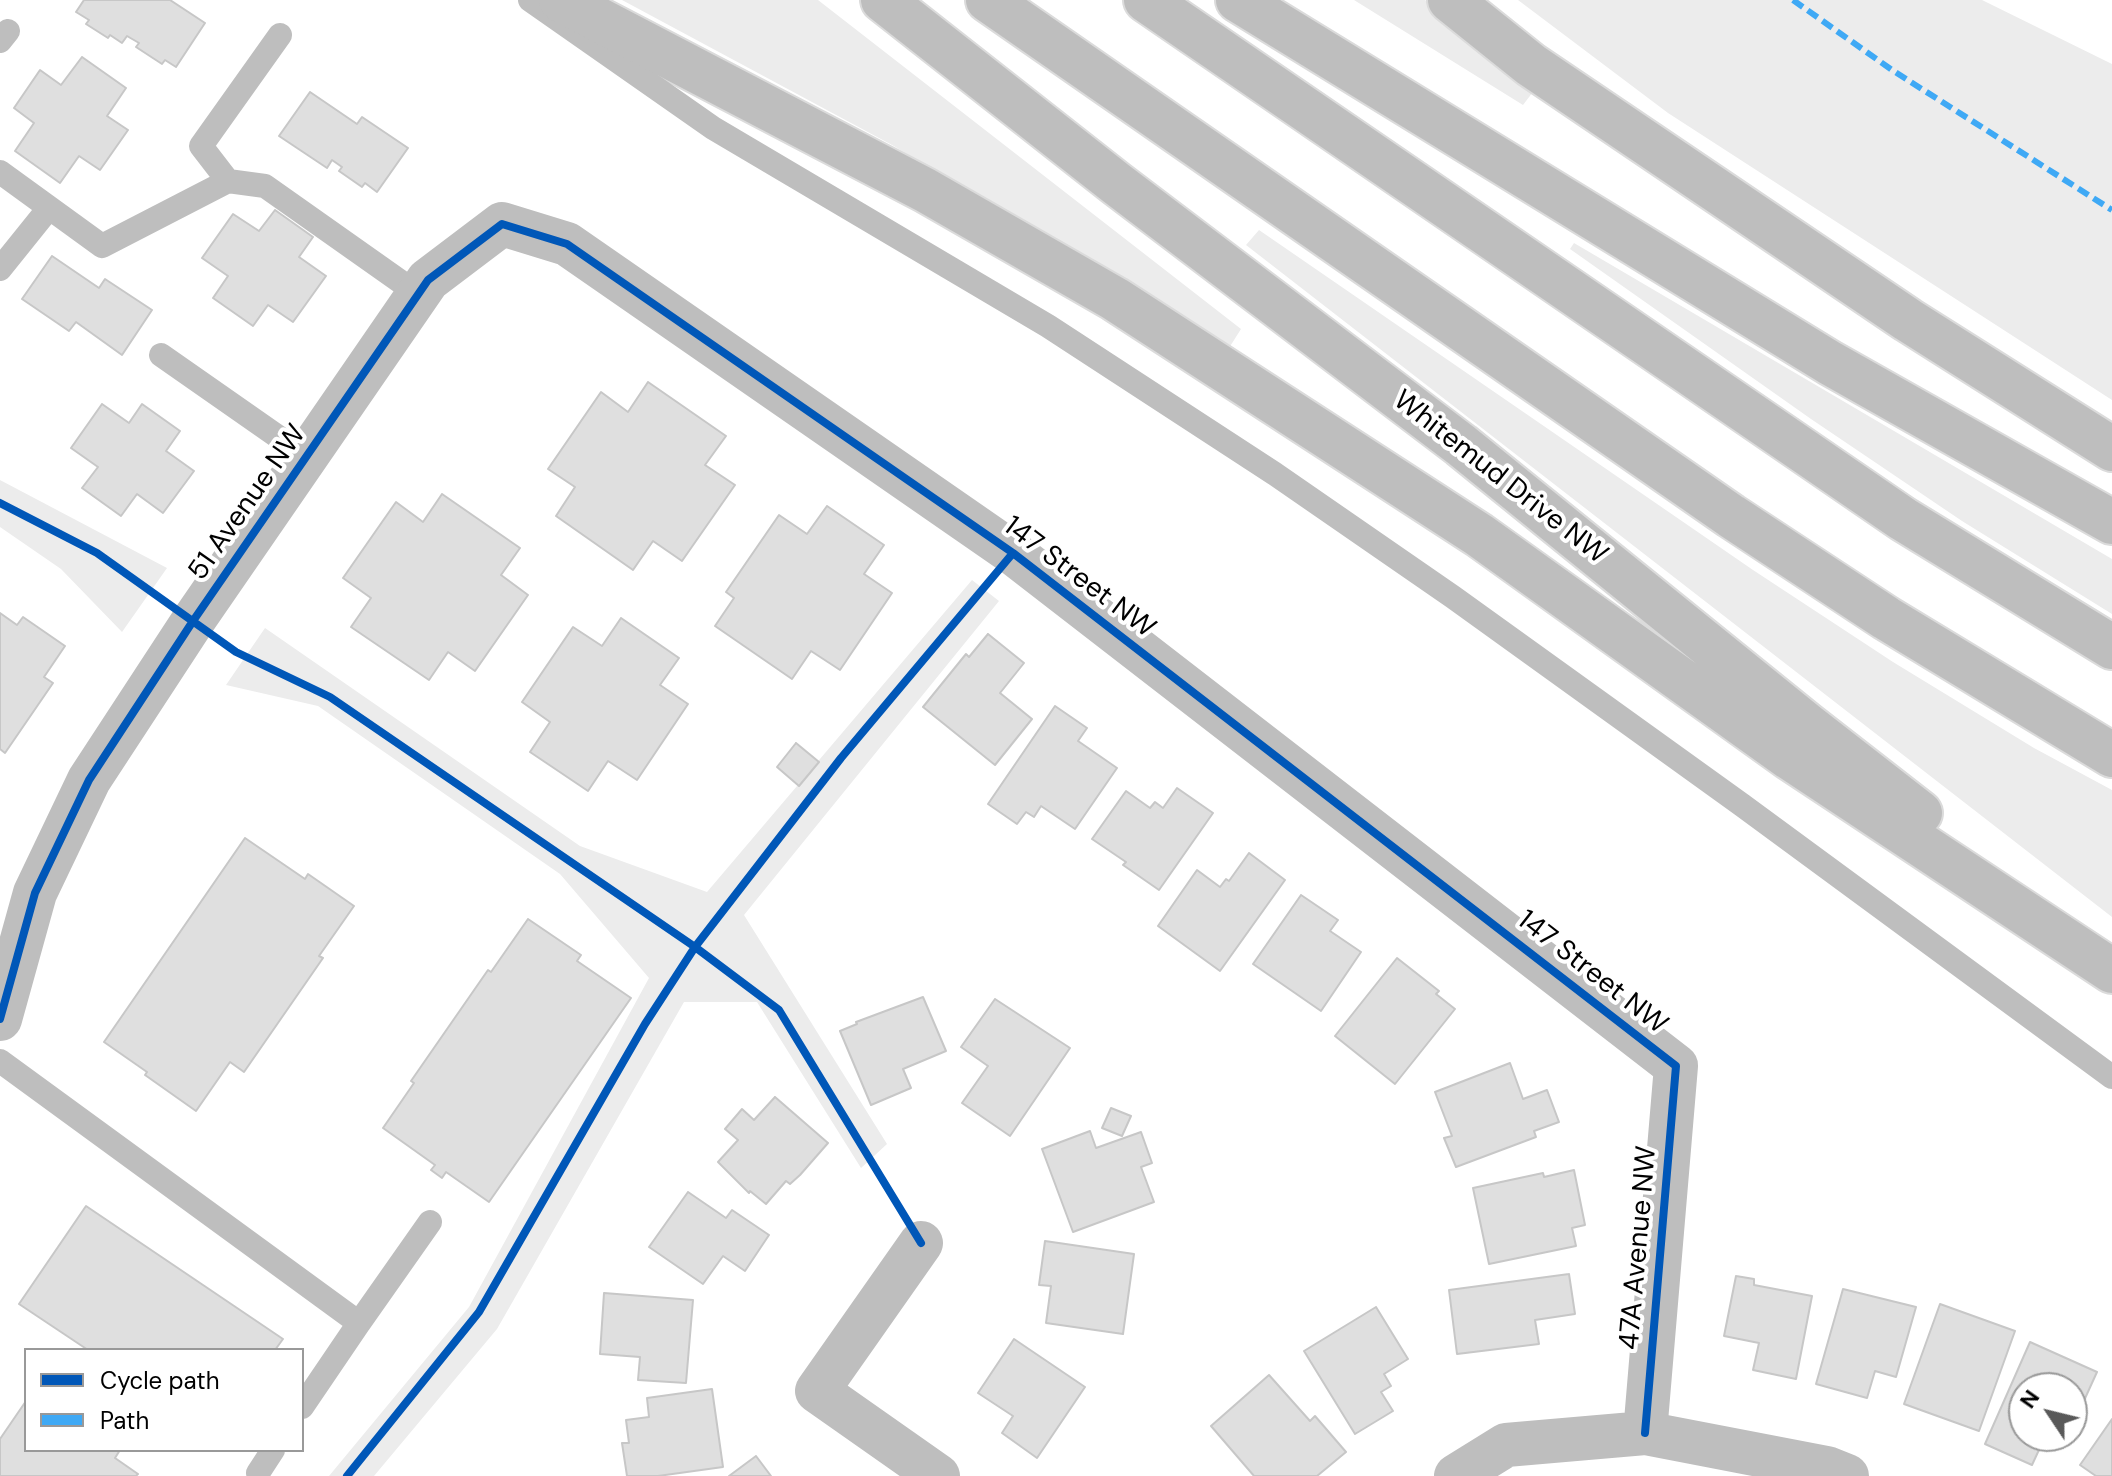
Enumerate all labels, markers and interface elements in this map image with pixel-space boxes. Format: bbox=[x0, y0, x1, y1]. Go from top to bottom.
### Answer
street label: Whitemud Drive NW bbox=[1386, 384, 1614, 572]
street label: 51 Avenue NW bbox=[182, 419, 314, 587]
street label: 147 Street NW bbox=[996, 510, 1162, 646]
street label: 147 Street NW bbox=[1510, 904, 1674, 1042]
street label: 47A Avenue NW bbox=[1613, 1145, 1665, 1351]
legend bbox=[24, 1348, 304, 1452]
text: Cycle path bbox=[100, 1365, 219, 1396]
north arrow bbox=[2008, 1372, 2088, 1452]
text: N bbox=[2013, 1384, 2046, 1414]
text: Path bbox=[100, 1405, 149, 1436]

